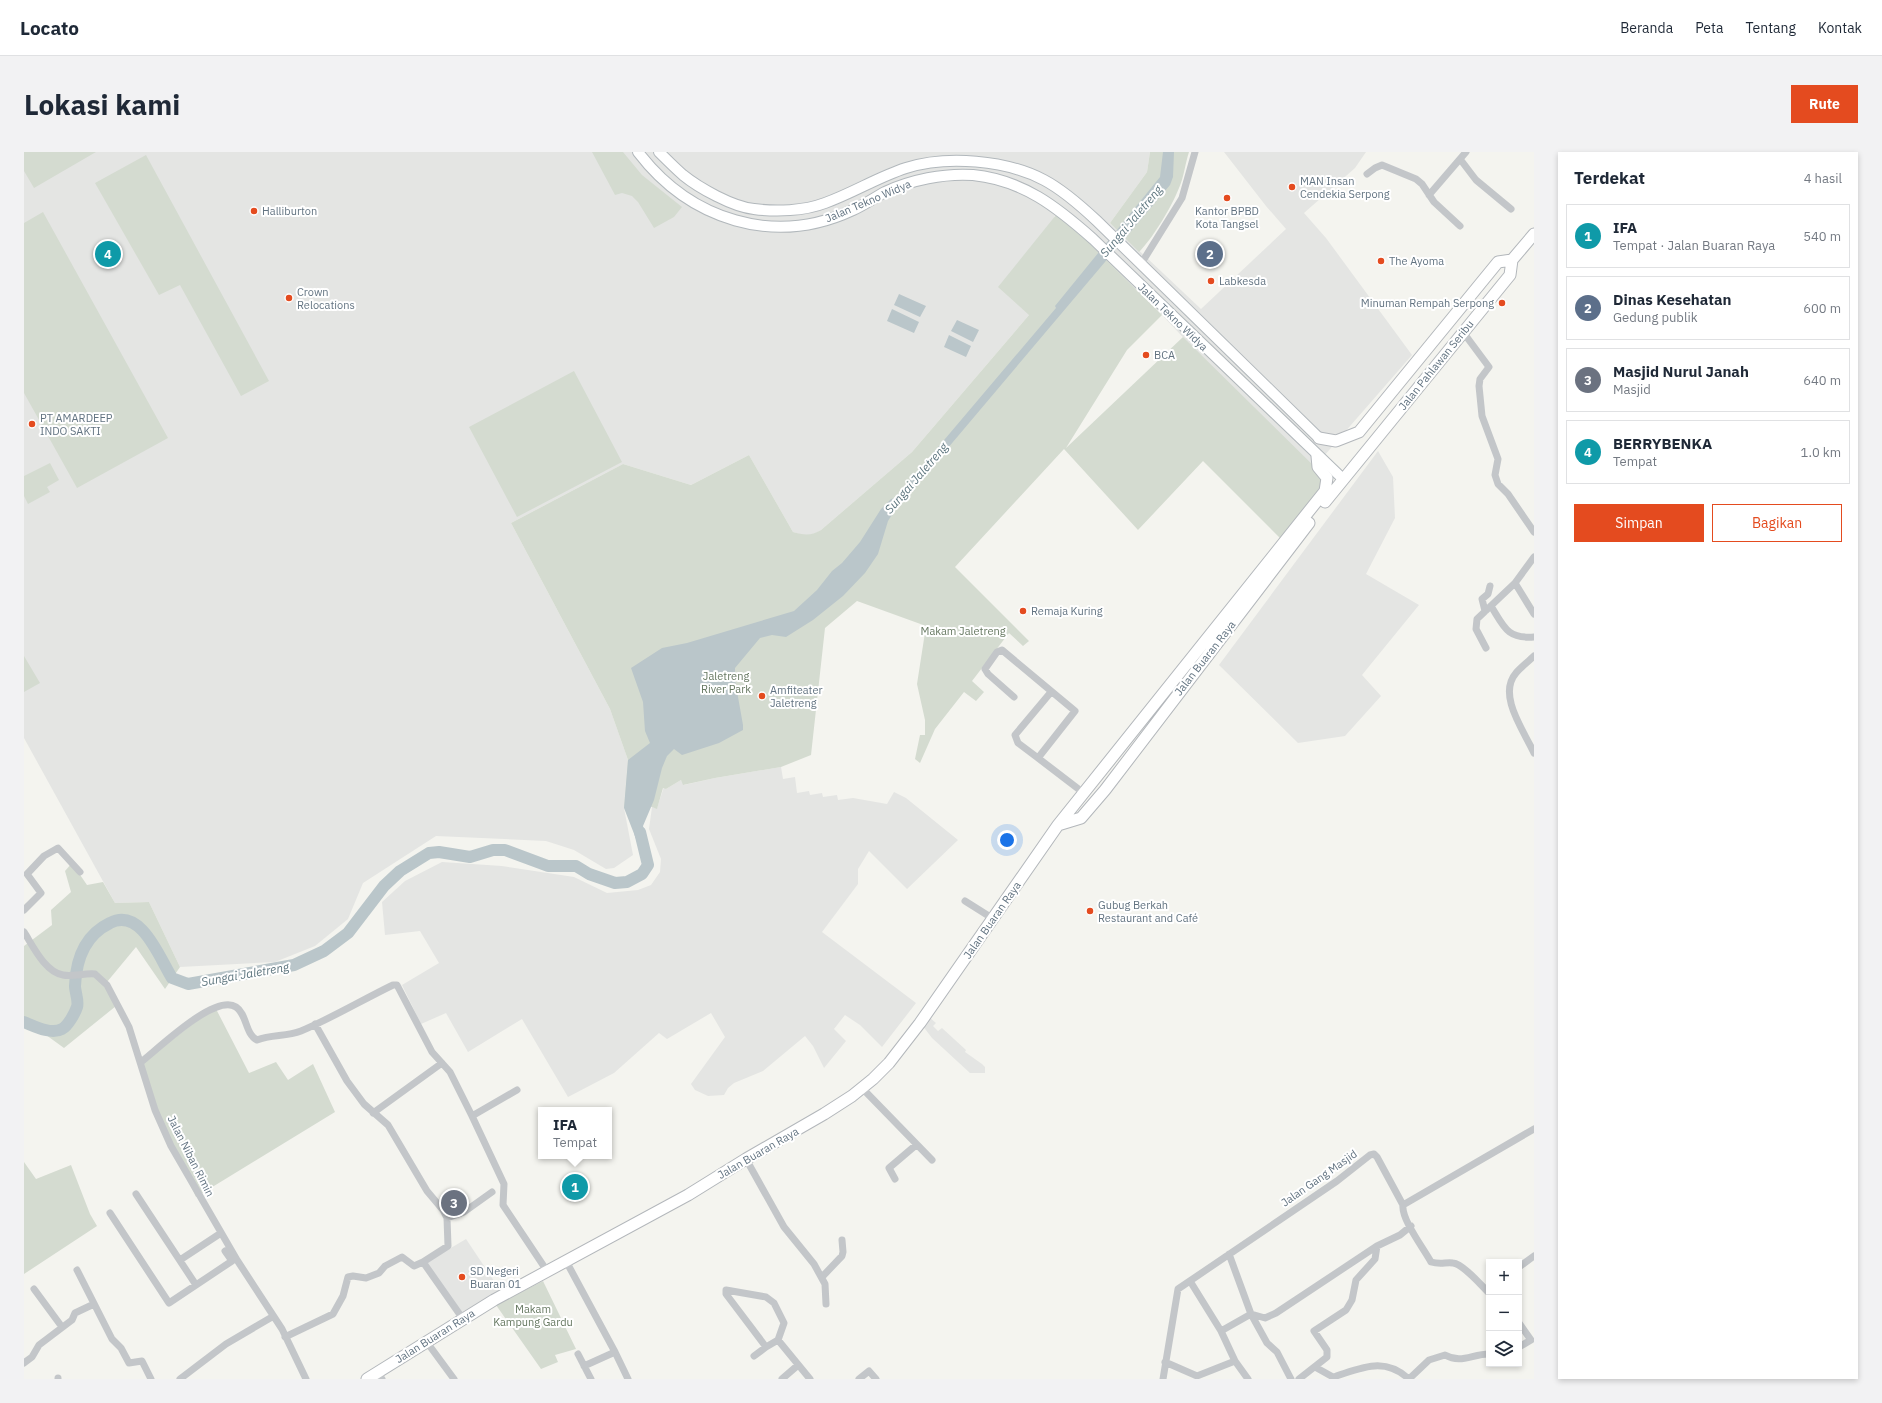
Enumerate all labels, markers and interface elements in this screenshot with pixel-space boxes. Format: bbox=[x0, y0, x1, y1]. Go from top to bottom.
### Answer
text: Locato bbox=[20, 16, 79, 40]
text: Beranda bbox=[1620, 19, 1673, 37]
text: Peta bbox=[1695, 19, 1723, 37]
text: Tentang bbox=[1745, 19, 1796, 37]
text: Kontak bbox=[1818, 19, 1862, 37]
button: Rute bbox=[1791, 85, 1858, 123]
text: Lokasi kami bbox=[24, 86, 180, 123]
text: Terdekat bbox=[1574, 167, 1645, 189]
text: 4 hasil bbox=[1804, 170, 1842, 187]
place label: MAN Insan Cendekia Serpong bbox=[1300, 174, 1390, 201]
street label: Jalan Tekno Widya bbox=[823, 177, 913, 225]
water label: Sungai Jaletreng bbox=[1097, 181, 1166, 260]
marker: MAN Insan Cendekia Serpong bbox=[1287, 182, 1297, 192]
marker: Kantor BPBD Kota Tangsel bbox=[1222, 193, 1232, 203]
place label: Halliburton bbox=[262, 204, 317, 218]
place label: Kantor BPBD Kota Tangsel bbox=[1195, 204, 1259, 231]
marker: Halliburton bbox=[249, 206, 259, 216]
text: IFA bbox=[1613, 218, 1637, 237]
text: 1 bbox=[1584, 228, 1592, 245]
text: 540 m bbox=[1803, 228, 1841, 245]
text: Tempat · Jalan Buaran Raya bbox=[1613, 237, 1775, 254]
pin: 4 bbox=[95, 239, 121, 269]
pin: 2 bbox=[1197, 239, 1223, 269]
place label: The Ayoma bbox=[1389, 254, 1444, 268]
marker: The Ayoma bbox=[1376, 256, 1386, 266]
place label: Labkesda bbox=[1219, 274, 1266, 288]
marker: Labkesda bbox=[1206, 276, 1216, 286]
street label: Jalan Tekno Widya bbox=[1135, 280, 1211, 354]
place label: Crown Relocations bbox=[297, 285, 355, 312]
text: Dinas Kesehatan bbox=[1613, 290, 1731, 309]
marker: Crown Relocations bbox=[284, 293, 294, 303]
place label: Minuman Rempah Serpong bbox=[1361, 296, 1494, 310]
marker: Minuman Rempah Serpong bbox=[1497, 298, 1507, 308]
text: 2 bbox=[1584, 300, 1592, 317]
text: 600 m bbox=[1803, 300, 1841, 317]
text: Gedung publik bbox=[1613, 309, 1698, 326]
street label: Jalan Pahlawan Seribu bbox=[1395, 317, 1477, 413]
place label: BCA bbox=[1154, 348, 1175, 362]
marker: BCA bbox=[1141, 350, 1151, 360]
text: Masjid Nurul Janah bbox=[1613, 362, 1749, 381]
text: 3 bbox=[1584, 372, 1592, 389]
text: 640 m bbox=[1803, 372, 1841, 389]
text: Masjid bbox=[1613, 381, 1651, 398]
place label: PT AMARDEEP INDO SAKTI bbox=[40, 411, 113, 438]
marker: PT AMARDEEP INDO SAKTI bbox=[27, 419, 37, 429]
text: BERRYBENKA bbox=[1613, 434, 1712, 453]
water label: Sungai Jaletreng bbox=[881, 439, 951, 516]
text: 4 bbox=[1584, 444, 1592, 461]
text: 1.0 km bbox=[1801, 444, 1841, 461]
text: Tempat bbox=[1613, 453, 1657, 470]
button: Simpan bbox=[1574, 504, 1704, 542]
button: Bagikan bbox=[1712, 504, 1842, 542]
place label: Remaja Kuring bbox=[1031, 604, 1103, 618]
marker: Remaja Kuring bbox=[1018, 606, 1028, 616]
street label: Jalan Buaran Raya bbox=[1171, 618, 1239, 698]
park label: Makam Jaletreng bbox=[920, 624, 1006, 638]
park label: Jaletreng River Park bbox=[701, 669, 751, 696]
place label: Amfiteater Jaletreng bbox=[770, 683, 823, 710]
marker: Amfiteater Jaletreng bbox=[757, 691, 767, 701]
your location bbox=[997, 830, 1017, 850]
street label: Jalan Buaran Raya bbox=[960, 879, 1024, 961]
place label: Gubug Berkah Restaurant and Café bbox=[1098, 898, 1198, 925]
marker: Gubug Berkah Restaurant and Café bbox=[1085, 906, 1095, 916]
water label: Sungai Jaletreng bbox=[200, 959, 291, 989]
popup bbox=[538, 1107, 612, 1159]
street label: Jalan Niban Rimin bbox=[165, 1113, 217, 1199]
text: IFA bbox=[553, 1115, 577, 1134]
street label: Jalan Buaran Raya bbox=[715, 1124, 801, 1182]
text: Tempat bbox=[553, 1134, 597, 1151]
street label: Jalan Gang Masjid bbox=[1278, 1147, 1360, 1209]
pin: 1 bbox=[562, 1172, 588, 1202]
pin: 3 bbox=[441, 1188, 467, 1218]
map controls bbox=[1486, 1259, 1522, 1367]
button: + bbox=[1486, 1259, 1522, 1295]
place label: SD Negeri Buaran 01 bbox=[470, 1264, 522, 1291]
marker: SD Negeri Buaran 01 bbox=[457, 1272, 467, 1282]
button: − bbox=[1486, 1295, 1522, 1331]
park label: Makam Kampung Gardu bbox=[493, 1302, 573, 1329]
street label: Jalan Buaran Raya bbox=[393, 1306, 477, 1366]
button: layers bbox=[1486, 1331, 1522, 1367]

